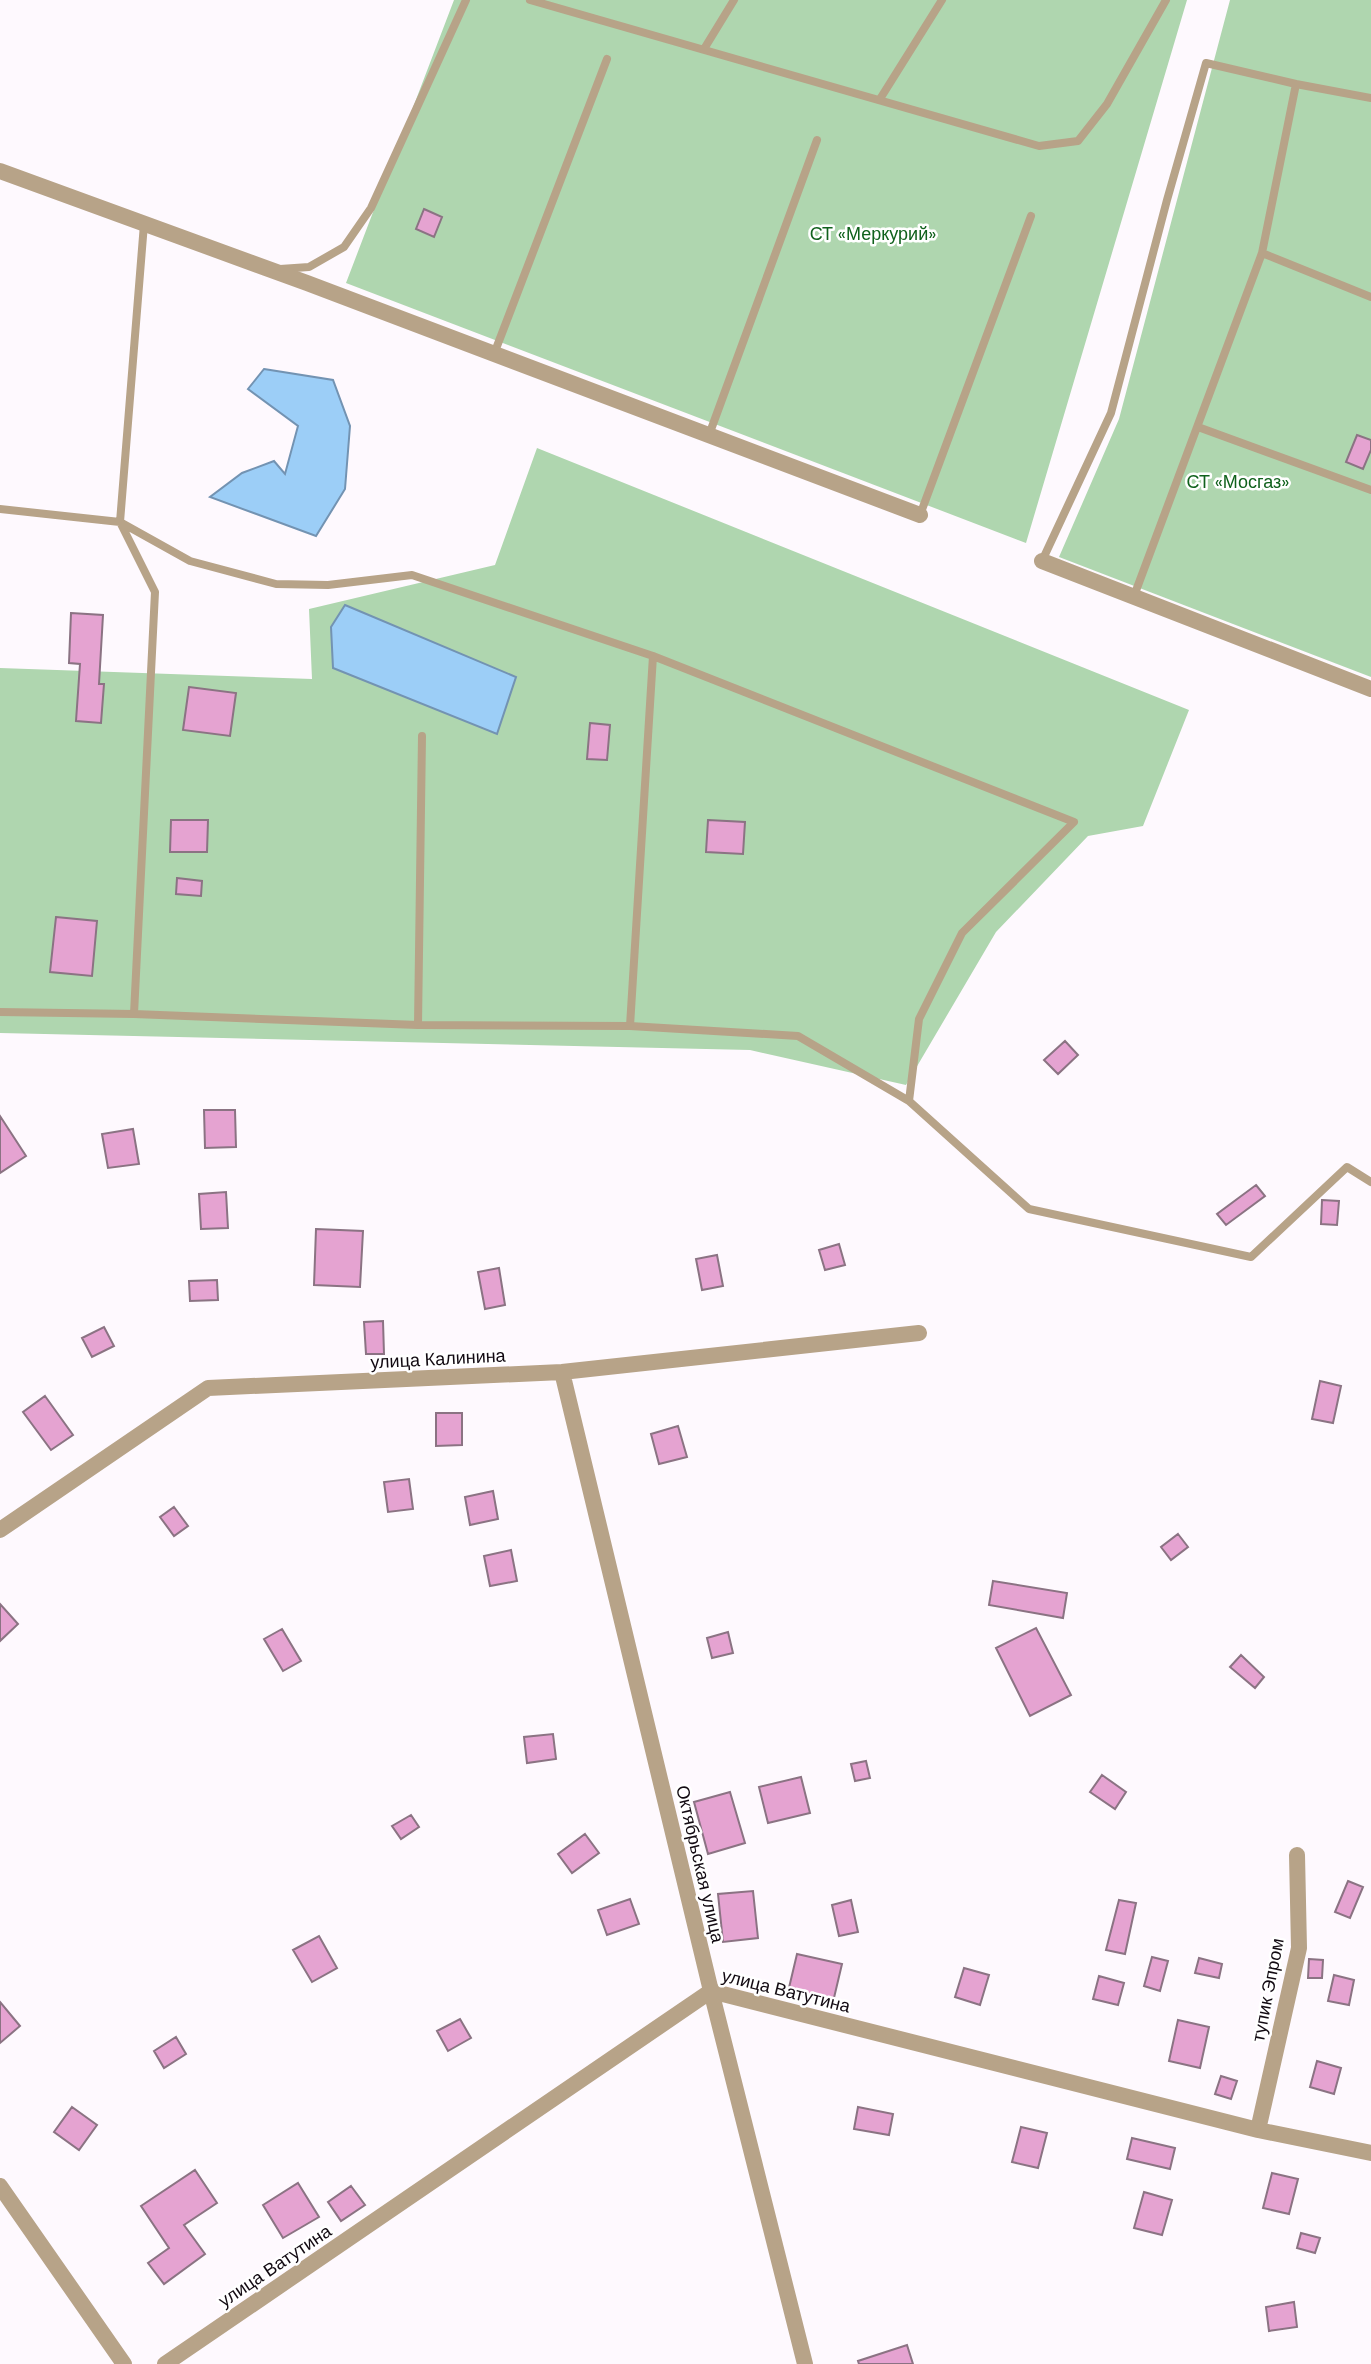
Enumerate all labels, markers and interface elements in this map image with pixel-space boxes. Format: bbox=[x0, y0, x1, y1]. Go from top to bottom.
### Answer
park label: СТ «Меркурий» bbox=[810, 222, 936, 246]
park label: СТ «Мосгаз» bbox=[1187, 470, 1289, 494]
street label: улица Калинина bbox=[370, 1343, 507, 1375]
street label: Октябрьская улица bbox=[670, 1783, 730, 1946]
street label: тупик Эпром bbox=[1246, 1936, 1290, 2044]
street label: улица Ватутина bbox=[719, 1963, 854, 2019]
street label: улица Ватутина bbox=[214, 2219, 337, 2313]

